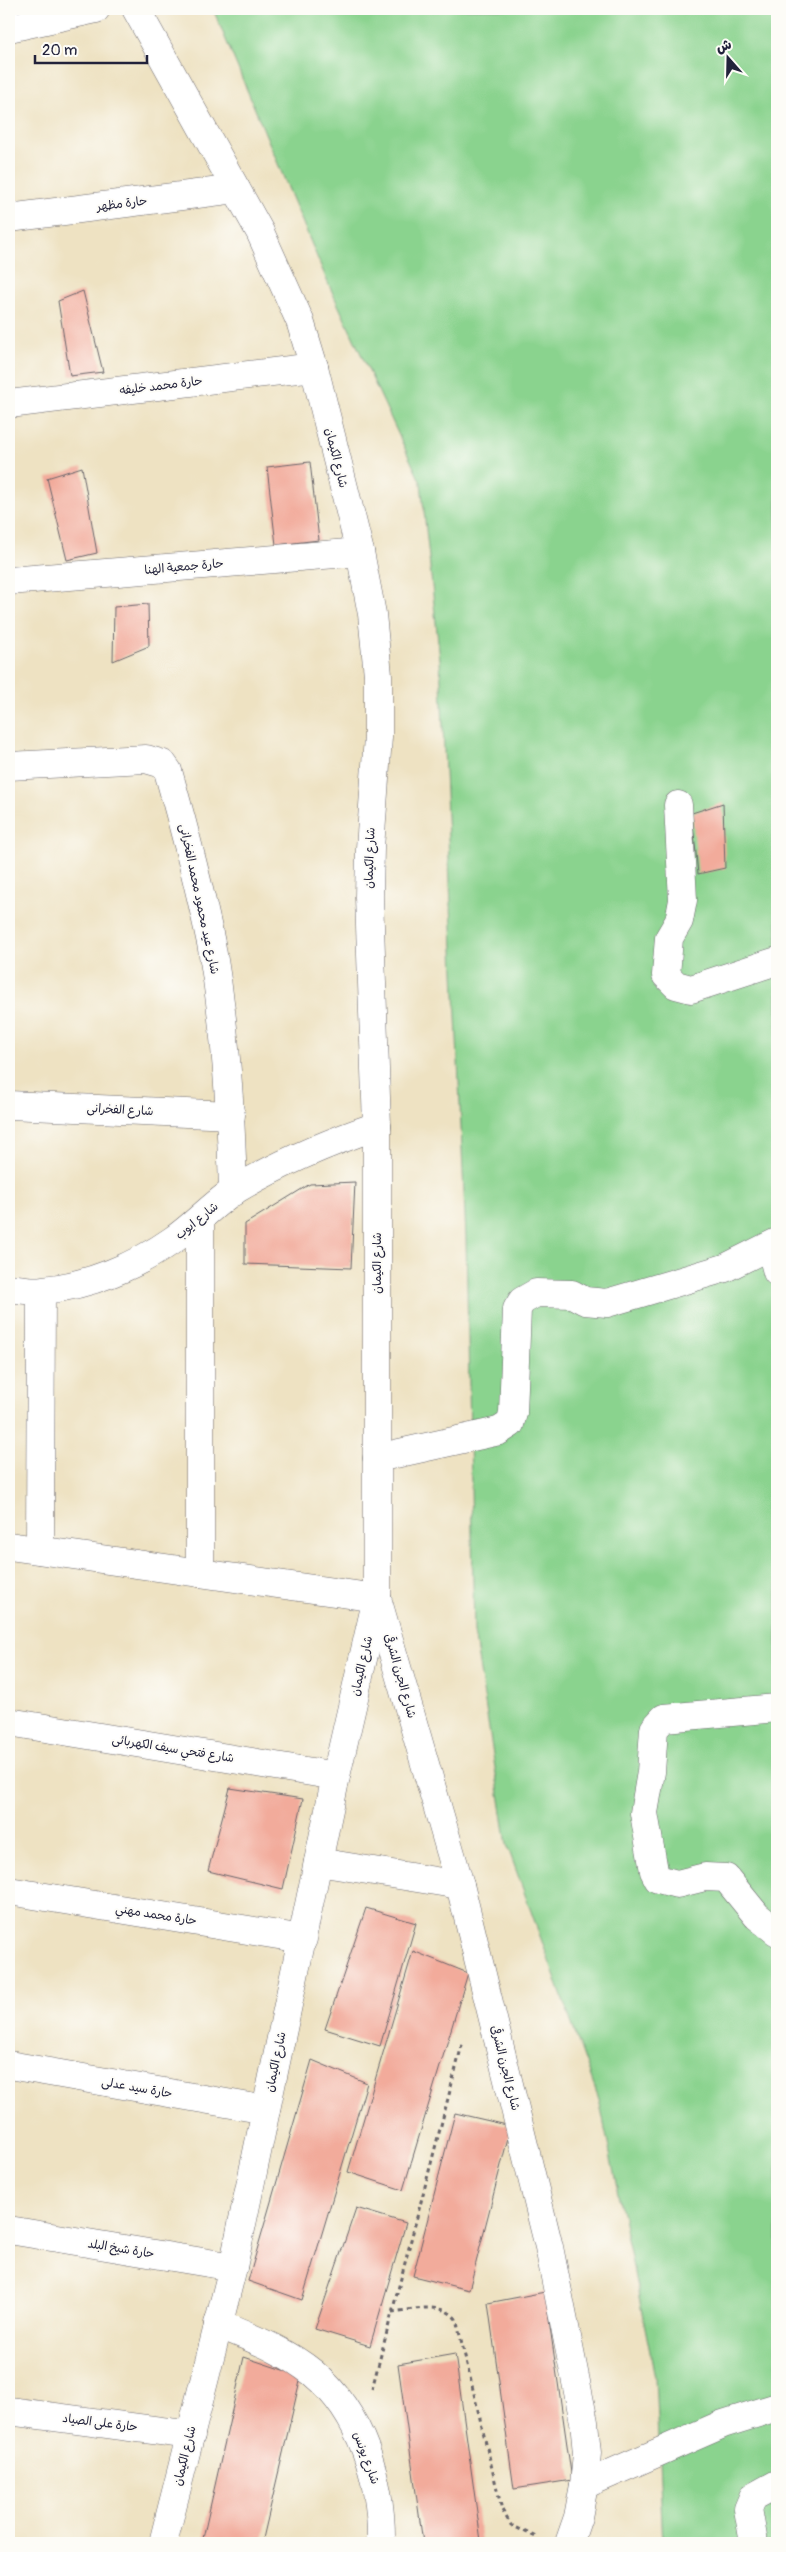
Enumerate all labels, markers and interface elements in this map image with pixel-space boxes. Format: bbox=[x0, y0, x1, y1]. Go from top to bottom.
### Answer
scale bar bbox=[35, 32, 148, 64]
north arrow bbox=[704, 32, 754, 82]
text: ش bbox=[714, 36, 734, 57]
text: 20 m bbox=[42, 41, 77, 60]
street label: حارة مظهر bbox=[95, 193, 148, 215]
street label: حارة محمد خليفه bbox=[119, 373, 203, 399]
street label: شارع الكيمان bbox=[320, 426, 351, 490]
street label: حارة جمعية الهنا bbox=[144, 556, 224, 578]
street label: شارع عيد محمود محمد الفخرانى bbox=[175, 822, 222, 976]
street label: شارع الكيمان bbox=[361, 827, 380, 889]
street label: شارع الفخرانى bbox=[86, 1101, 154, 1120]
street label: شارع ايوب bbox=[172, 1199, 222, 1244]
street label: شارع الكيمان bbox=[370, 1232, 386, 1294]
street label: شارع الجرن الشرقى bbox=[380, 1632, 419, 1720]
street label: شارع الكيمان bbox=[348, 1634, 377, 1698]
street label: شارع فتحي سيف الكهربائى bbox=[110, 1732, 235, 1769]
street label: حارة محمد مهني bbox=[114, 1901, 198, 1932]
street label: شارع الجرن الشرقى bbox=[486, 2024, 523, 2112]
street label: شارع الكيمان bbox=[262, 2030, 291, 2094]
street label: حارة سيد عدلى bbox=[100, 2074, 174, 2102]
street label: حارة شيخ البلد bbox=[86, 2236, 155, 2263]
street label: حارة على الصياد bbox=[62, 2411, 138, 2435]
street label: شارع الكيمان bbox=[170, 2424, 201, 2488]
street label: شارع يونس bbox=[349, 2430, 382, 2487]

